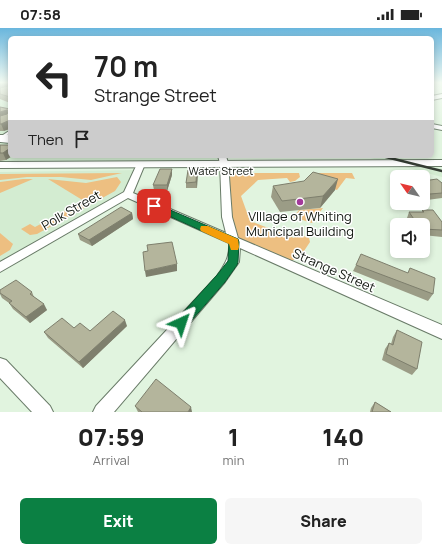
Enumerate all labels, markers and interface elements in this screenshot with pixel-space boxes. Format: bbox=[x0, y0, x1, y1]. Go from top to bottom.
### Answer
text: 07:58 bbox=[20, 4, 61, 25]
text: 70 m bbox=[94, 47, 158, 85]
icon: left bbox=[28, 52, 80, 104]
text: Strange Street bbox=[94, 83, 217, 107]
icon: arrive bbox=[71, 128, 93, 150]
text: Then bbox=[28, 129, 63, 150]
street label: Water Street bbox=[189, 163, 254, 178]
north arrow bbox=[390, 170, 430, 210]
map controls bbox=[390, 170, 430, 258]
street label: Polk Street bbox=[38, 186, 104, 234]
pin bbox=[137, 189, 171, 223]
icon: arrive bbox=[143, 195, 165, 217]
marker: VIllage of Whiting Municipal Building bbox=[295, 197, 305, 207]
place label: VIllage of Whiting Municipal Building bbox=[246, 207, 354, 240]
button: sound bbox=[390, 218, 430, 258]
street label: Strange Street bbox=[290, 244, 378, 296]
position arrow bbox=[160, 302, 202, 344]
text: 07:59 bbox=[78, 420, 145, 453]
text: 1 bbox=[228, 420, 239, 453]
text: 140 bbox=[322, 420, 364, 453]
text: Arrival bbox=[93, 451, 130, 469]
text: min bbox=[223, 451, 244, 469]
text: m bbox=[338, 451, 349, 469]
button: Exit bbox=[20, 498, 217, 544]
button: Share bbox=[225, 498, 422, 544]

